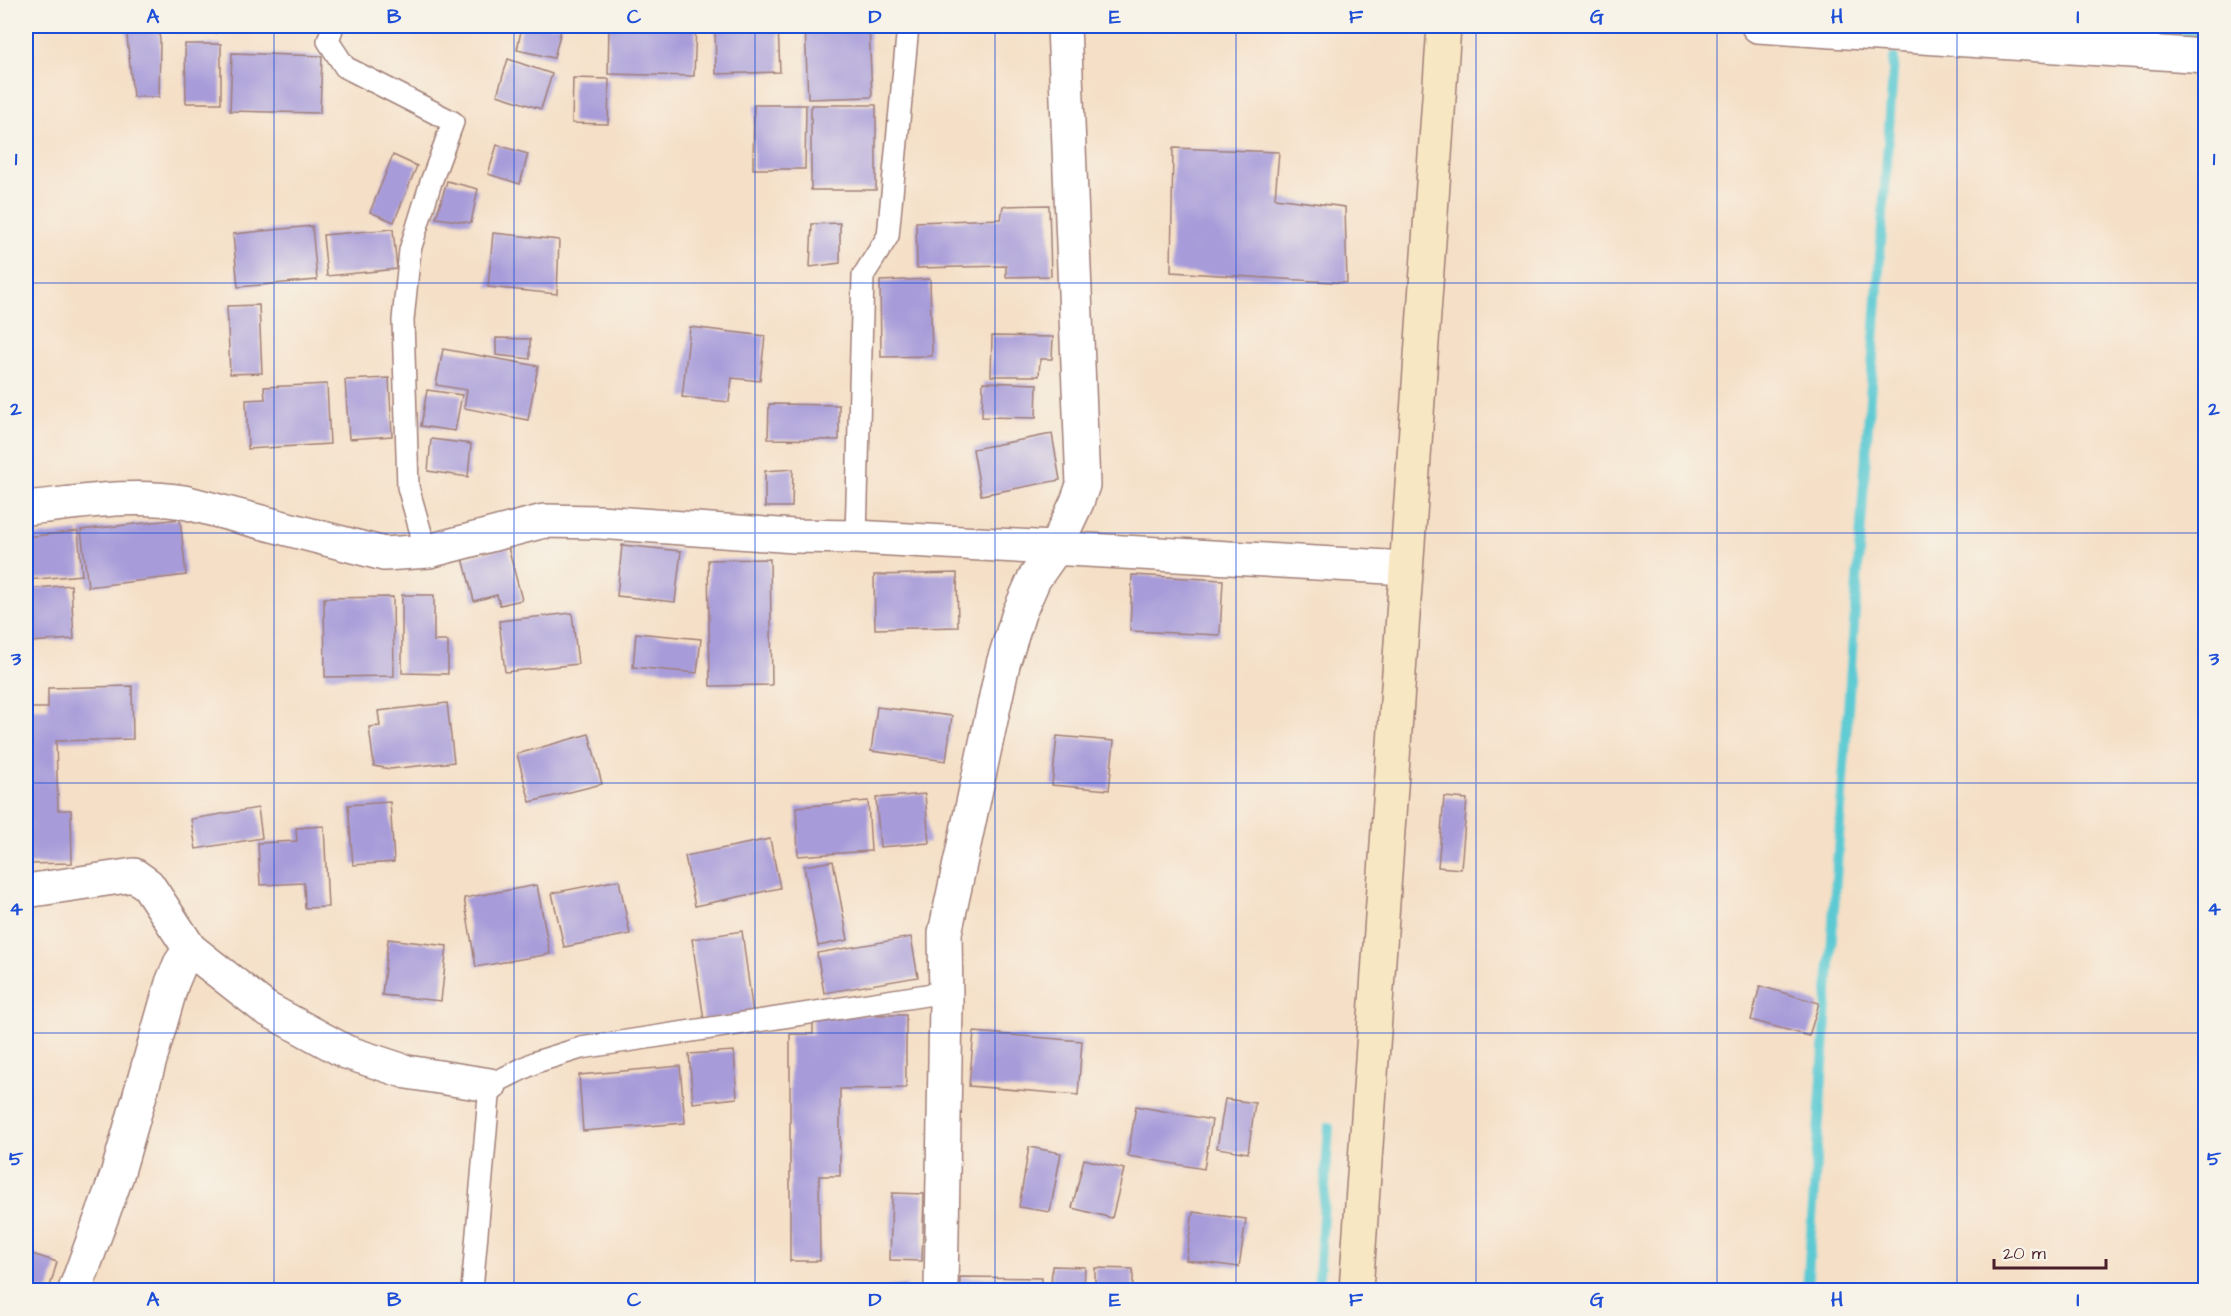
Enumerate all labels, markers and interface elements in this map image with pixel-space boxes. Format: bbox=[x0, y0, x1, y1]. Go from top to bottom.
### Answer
text: A bbox=[147, 3, 160, 31]
text: B bbox=[387, 3, 402, 31]
text: C bbox=[627, 3, 642, 31]
text: D bbox=[869, 3, 882, 31]
text: E bbox=[1109, 3, 1121, 31]
text: F bbox=[1349, 3, 1364, 31]
text: G bbox=[1590, 3, 1604, 31]
text: H bbox=[1831, 3, 1843, 31]
text: I bbox=[2076, 3, 2080, 31]
text: 1 bbox=[15, 145, 18, 173]
text: 1 bbox=[2213, 145, 2216, 173]
text: 2 bbox=[9, 395, 22, 423]
text: 2 bbox=[2207, 395, 2220, 423]
text: 3 bbox=[10, 645, 22, 673]
text: 3 bbox=[2208, 645, 2220, 673]
text: 4 bbox=[9, 895, 23, 923]
text: 4 bbox=[2207, 895, 2221, 923]
text: 5 bbox=[9, 1145, 24, 1173]
text: 5 bbox=[2207, 1145, 2222, 1173]
scale bar bbox=[1994, 1232, 2106, 1270]
text: 20 m bbox=[2003, 1241, 2046, 1266]
text: A bbox=[147, 1286, 160, 1314]
text: B bbox=[387, 1286, 402, 1314]
text: C bbox=[627, 1286, 642, 1314]
text: D bbox=[869, 1286, 882, 1314]
text: E bbox=[1109, 1286, 1121, 1314]
text: F bbox=[1349, 1286, 1364, 1314]
text: G bbox=[1590, 1286, 1604, 1314]
text: H bbox=[1831, 1286, 1843, 1314]
text: I bbox=[2076, 1286, 2080, 1314]

